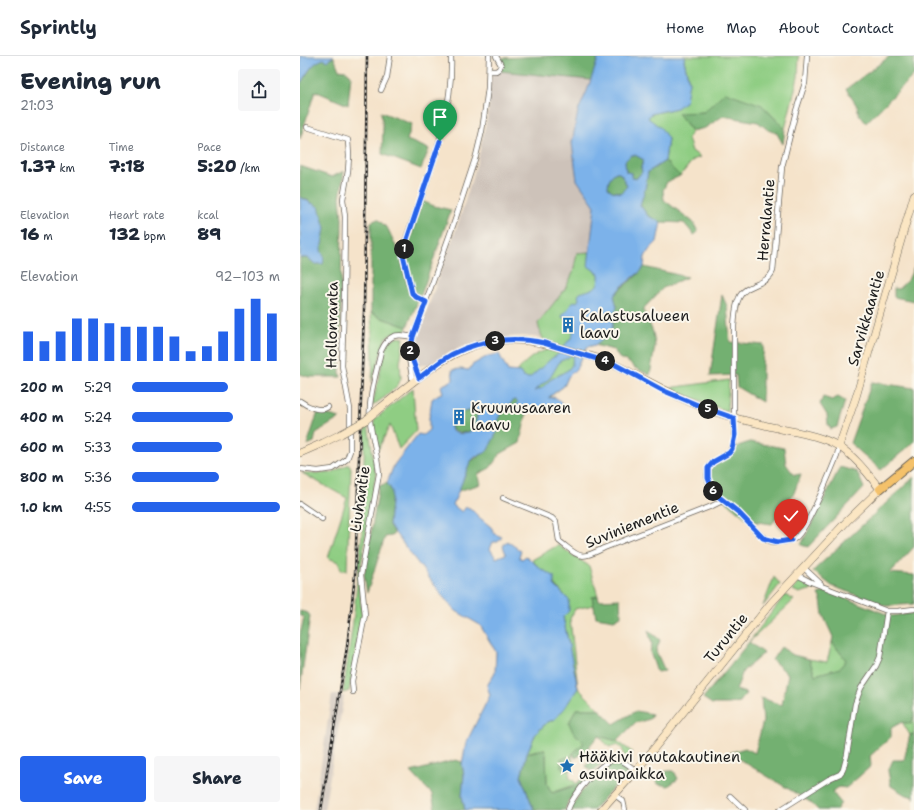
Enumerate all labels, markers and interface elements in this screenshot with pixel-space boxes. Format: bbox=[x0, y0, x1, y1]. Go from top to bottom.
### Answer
text: Sprintly bbox=[20, 15, 97, 40]
text: Home bbox=[666, 19, 705, 37]
text: Map bbox=[727, 19, 757, 37]
text: About bbox=[779, 19, 820, 37]
text: Contact bbox=[842, 19, 894, 37]
text: Evening run bbox=[20, 67, 161, 96]
button: share bbox=[238, 69, 280, 111]
text: 21:03 bbox=[20, 97, 54, 114]
pin bbox=[423, 100, 457, 141]
icon: arrive bbox=[429, 106, 451, 128]
text: Distance bbox=[20, 140, 65, 155]
text: Time bbox=[109, 140, 134, 155]
text: Pace bbox=[197, 140, 222, 155]
text: 1.37 bbox=[20, 155, 56, 177]
text: 7:18 bbox=[109, 155, 145, 177]
text: 5:20 bbox=[197, 155, 237, 177]
text: km bbox=[56, 161, 75, 176]
text: /km bbox=[237, 161, 260, 176]
street label: Herralantie bbox=[752, 178, 780, 262]
text: Elevation bbox=[20, 208, 69, 223]
text: Heart rate bbox=[109, 208, 165, 223]
text: kcal bbox=[197, 208, 219, 223]
text: 16 bbox=[20, 223, 40, 245]
text: 132 bbox=[109, 223, 140, 245]
text: 89 bbox=[197, 223, 221, 245]
text: m bbox=[40, 229, 53, 244]
text: bpm bbox=[140, 229, 166, 244]
pin: 1 bbox=[394, 239, 414, 259]
text: 1 bbox=[401, 241, 407, 256]
text: Elevation bbox=[20, 268, 78, 285]
text: 92–103 m bbox=[215, 268, 280, 285]
street label: Sarvikkaantie bbox=[843, 268, 889, 368]
street label: Hollonranta bbox=[321, 281, 343, 369]
place label: Kalastusalueen laavu bbox=[580, 306, 689, 343]
building icon: Kalastusalueen laavu bbox=[559, 316, 577, 334]
pin: 3 bbox=[485, 331, 505, 351]
text: 3 bbox=[491, 333, 499, 348]
pin: 2 bbox=[400, 341, 420, 361]
text: 2 bbox=[406, 343, 414, 358]
pin: 4 bbox=[595, 351, 615, 371]
text: 4 bbox=[601, 353, 609, 368]
text: 200 m bbox=[20, 379, 63, 396]
text: 5:29 bbox=[84, 379, 112, 396]
place label: Kruunusaaren laavu bbox=[471, 398, 571, 435]
pin: 5 bbox=[698, 399, 718, 419]
text: 5 bbox=[705, 401, 711, 416]
building icon: Kruunusaaren laavu bbox=[450, 408, 468, 426]
text: 400 m bbox=[20, 409, 64, 426]
text: 5:24 bbox=[84, 409, 112, 426]
text: 600 m bbox=[20, 439, 64, 456]
text: 5:33 bbox=[84, 439, 112, 456]
street label: Liuhantie bbox=[345, 465, 375, 533]
text: 800 m bbox=[20, 469, 64, 486]
text: 5:36 bbox=[84, 469, 112, 486]
pin: 6 bbox=[703, 481, 723, 501]
text: 6 bbox=[709, 483, 717, 498]
street label: Suviniementie bbox=[582, 497, 682, 553]
text: 1.0 km bbox=[20, 499, 62, 516]
text: 4:55 bbox=[84, 499, 111, 516]
pin bbox=[774, 499, 808, 540]
icon: check bbox=[780, 505, 802, 527]
street label: Turuntie bbox=[700, 609, 752, 667]
place label: Hääkivi rautakautinen asuinpaikka bbox=[579, 747, 740, 784]
button: Save bbox=[20, 756, 146, 802]
button: Share bbox=[154, 756, 280, 802]
place icon: Hääkivi rautakautinen asuinpaikka bbox=[558, 757, 576, 775]

